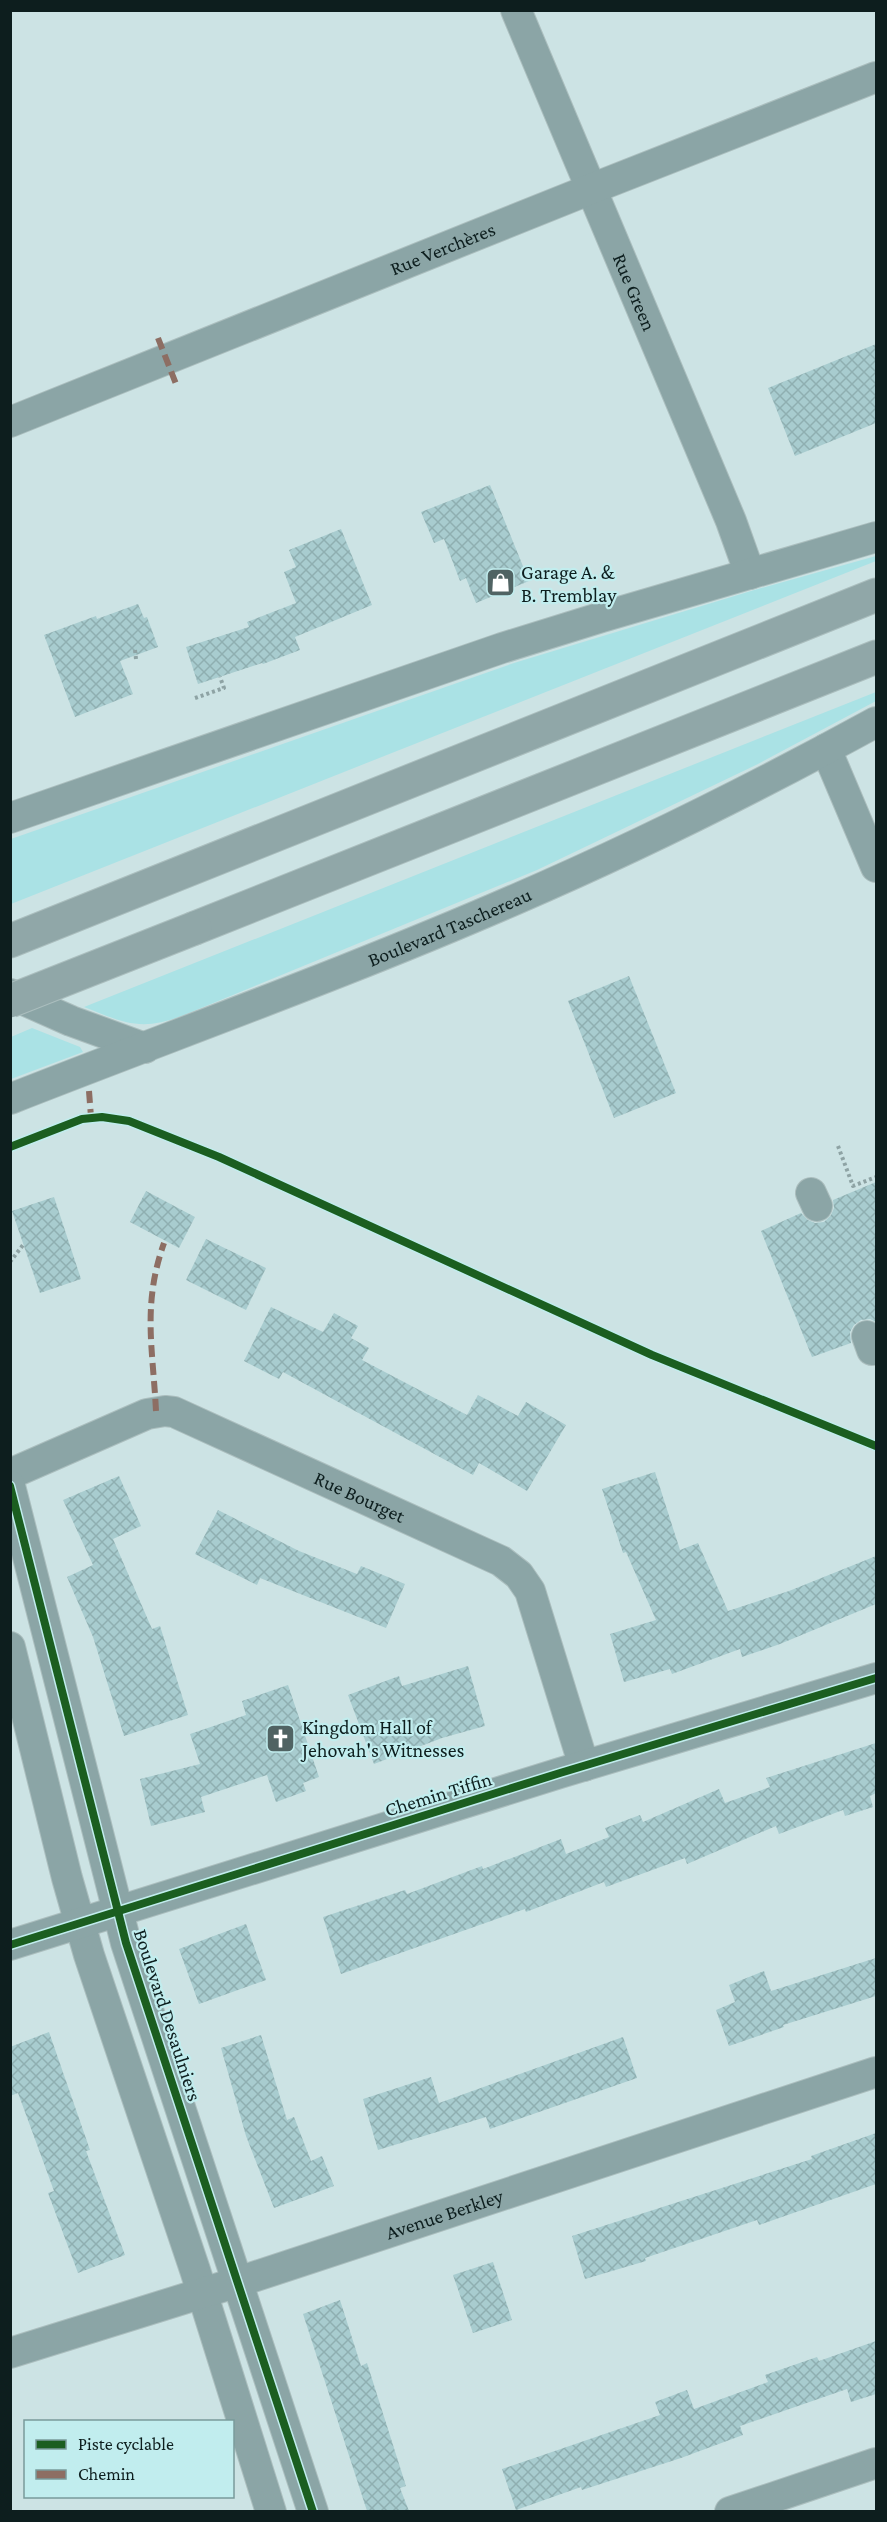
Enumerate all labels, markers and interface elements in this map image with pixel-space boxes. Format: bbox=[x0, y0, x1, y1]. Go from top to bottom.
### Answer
street label: Rue Verchères bbox=[387, 218, 498, 279]
street label: Rue Green bbox=[609, 250, 661, 334]
place label: Garage A. & B. Tremblay bbox=[521, 561, 617, 607]
shop icon: Garage A. & B. Tremblay bbox=[484, 567, 516, 599]
street label: Boulevard Taschereau bbox=[364, 883, 535, 971]
street label: Rue Bourget bbox=[311, 1466, 409, 1527]
place label: Kingdom Hall of Jehovah's Witnesses bbox=[300, 1716, 465, 1762]
church icon: Kingdom Hall of Jehovah's Witnesses bbox=[265, 1723, 297, 1755]
street label: Chemin Tiffin bbox=[382, 1767, 494, 1821]
street label: Boulevard Desaulniers bbox=[130, 1926, 206, 2104]
street label: Avenue Berkley bbox=[383, 2184, 507, 2244]
legend bbox=[24, 2420, 234, 2498]
text: Piste cyclable bbox=[78, 2434, 174, 2454]
text: Chemin bbox=[78, 2464, 135, 2484]

